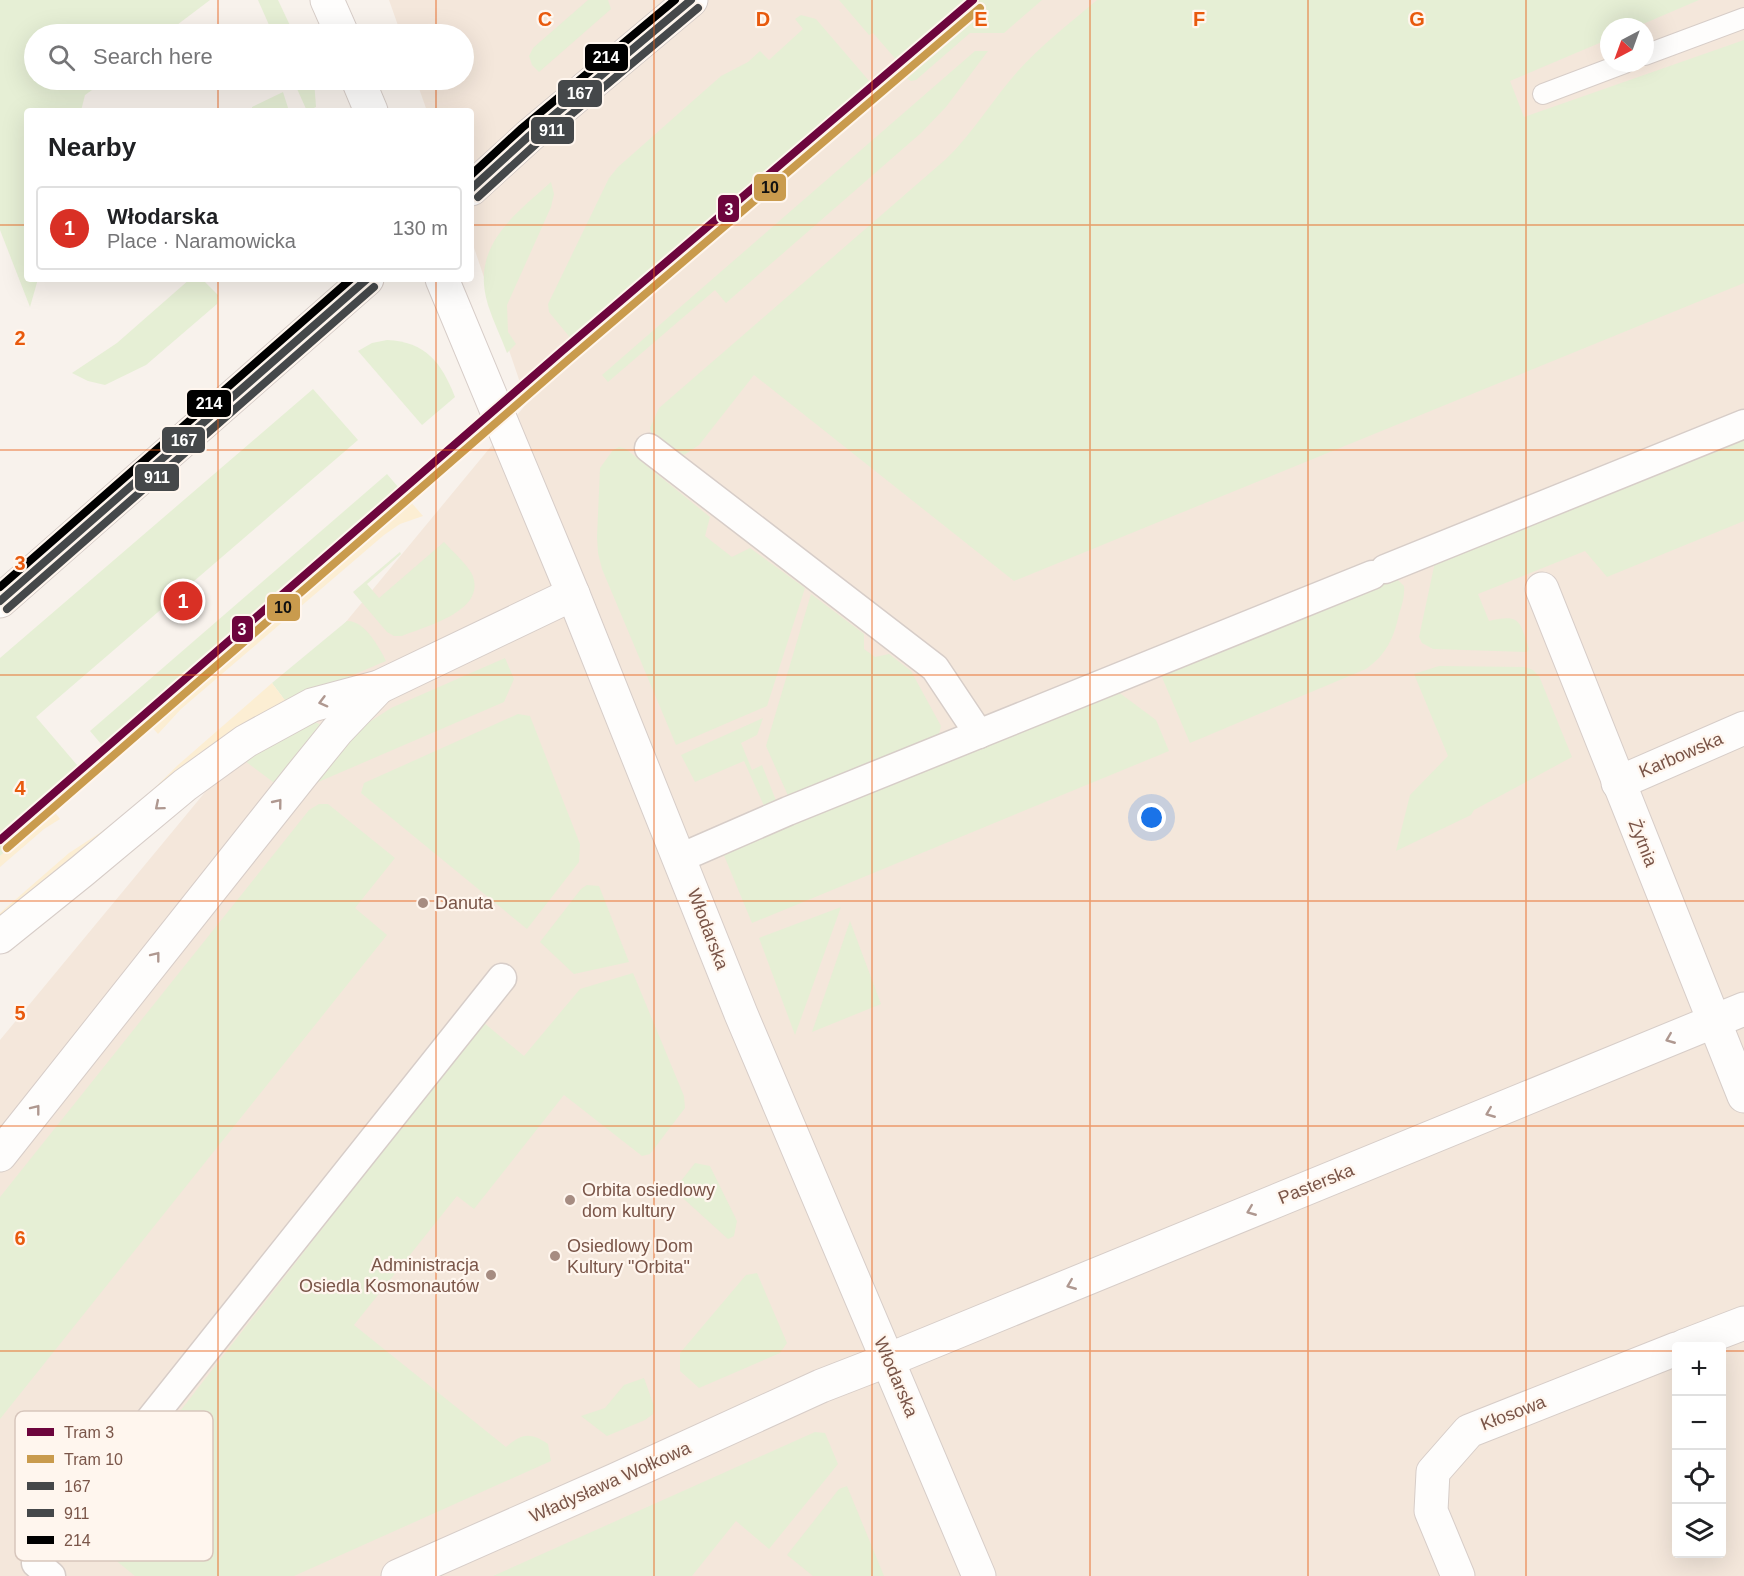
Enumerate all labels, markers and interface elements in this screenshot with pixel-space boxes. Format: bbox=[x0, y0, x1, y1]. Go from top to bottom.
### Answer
text: C bbox=[538, 8, 552, 30]
text: D bbox=[756, 8, 770, 30]
text: E bbox=[974, 8, 988, 30]
text: F bbox=[1193, 8, 1205, 30]
text: G bbox=[1409, 8, 1425, 30]
north arrow bbox=[1600, 18, 1654, 72]
search box bbox=[24, 24, 474, 90]
icon: search bbox=[45, 41, 78, 74]
line badge: 214 bbox=[584, 43, 629, 72]
text: Search here bbox=[93, 44, 213, 69]
text: 214 bbox=[593, 49, 619, 66]
line badge: 167 bbox=[557, 79, 603, 108]
text: 167 bbox=[567, 85, 593, 102]
line badge: 911 bbox=[530, 116, 575, 145]
text: 911 bbox=[539, 122, 565, 139]
text: Nearby bbox=[48, 132, 136, 162]
line badge: 10 bbox=[753, 173, 787, 202]
text: 10 bbox=[761, 179, 779, 196]
line badge: 3 bbox=[717, 194, 740, 223]
text: 3 bbox=[725, 201, 734, 218]
text: Włodarska bbox=[107, 204, 218, 229]
text: 1 bbox=[64, 217, 75, 239]
text: 130 m bbox=[392, 217, 448, 239]
text: Place · Naramowicka bbox=[107, 230, 296, 252]
text: 2 bbox=[14, 327, 26, 349]
line badge: 214 bbox=[186, 389, 232, 418]
text: 214 bbox=[196, 395, 222, 412]
line badge: 167 bbox=[161, 426, 206, 454]
text: 167 bbox=[171, 432, 197, 449]
line badge: 911 bbox=[134, 463, 180, 492]
text: 911 bbox=[144, 469, 170, 486]
text: 3 bbox=[14, 552, 26, 574]
pin: 1 bbox=[164, 578, 202, 624]
line badge: 10 bbox=[266, 593, 301, 622]
text: 10 bbox=[274, 599, 292, 616]
line badge: 3 bbox=[231, 615, 254, 643]
text: 3 bbox=[238, 621, 247, 638]
one-way arrow bbox=[318, 695, 329, 707]
street label: Karbowska bbox=[1636, 728, 1727, 782]
text: 4 bbox=[14, 777, 26, 799]
one-way arrow bbox=[155, 799, 166, 810]
one-way arrow bbox=[271, 799, 282, 810]
your location bbox=[1137, 803, 1166, 832]
street label: Żytnia bbox=[1625, 817, 1662, 870]
street label: Włodarska bbox=[683, 886, 733, 973]
place label: Danuta bbox=[435, 893, 494, 913]
marker: Danuta bbox=[416, 896, 430, 910]
one-way arrow bbox=[149, 952, 160, 963]
text: 5 bbox=[14, 1002, 26, 1024]
one-way arrow bbox=[1666, 1032, 1677, 1044]
one-way arrow bbox=[29, 1105, 40, 1116]
one-way arrow bbox=[1485, 1106, 1496, 1118]
street label: Pasterska bbox=[1275, 1159, 1358, 1208]
place label: Orbita osiedlowy dom kultury bbox=[582, 1180, 715, 1221]
marker: Orbita osiedlowy dom kultury bbox=[563, 1193, 577, 1207]
one-way arrow bbox=[1247, 1204, 1258, 1216]
text: 6 bbox=[14, 1227, 26, 1249]
place label: Osiedlowy Dom Kultury "Orbita" bbox=[567, 1236, 693, 1277]
marker: Osiedlowy Dom Kultury "Orbita" bbox=[548, 1249, 562, 1263]
place label: Administracja Osiedla Kosmonautów bbox=[299, 1255, 480, 1296]
marker: Administracja Osiedla Kosmonautów bbox=[484, 1268, 498, 1282]
one-way arrow bbox=[1066, 1278, 1077, 1290]
street label: Włodarska bbox=[870, 1334, 922, 1421]
map controls bbox=[1672, 1342, 1726, 1558]
button: + bbox=[1672, 1342, 1726, 1396]
street label: Kłosowa bbox=[1478, 1391, 1549, 1435]
button: − bbox=[1672, 1396, 1726, 1450]
legend bbox=[15, 1411, 213, 1561]
text: Tram 3 bbox=[64, 1424, 114, 1441]
street label: Władysława Wołkowa bbox=[527, 1437, 694, 1526]
button: locate bbox=[1672, 1450, 1726, 1504]
text: Tram 10 bbox=[64, 1451, 123, 1468]
text: 167 bbox=[64, 1478, 91, 1495]
button: layers bbox=[1672, 1504, 1726, 1558]
text: 911 bbox=[64, 1505, 90, 1522]
text: 214 bbox=[64, 1532, 91, 1549]

